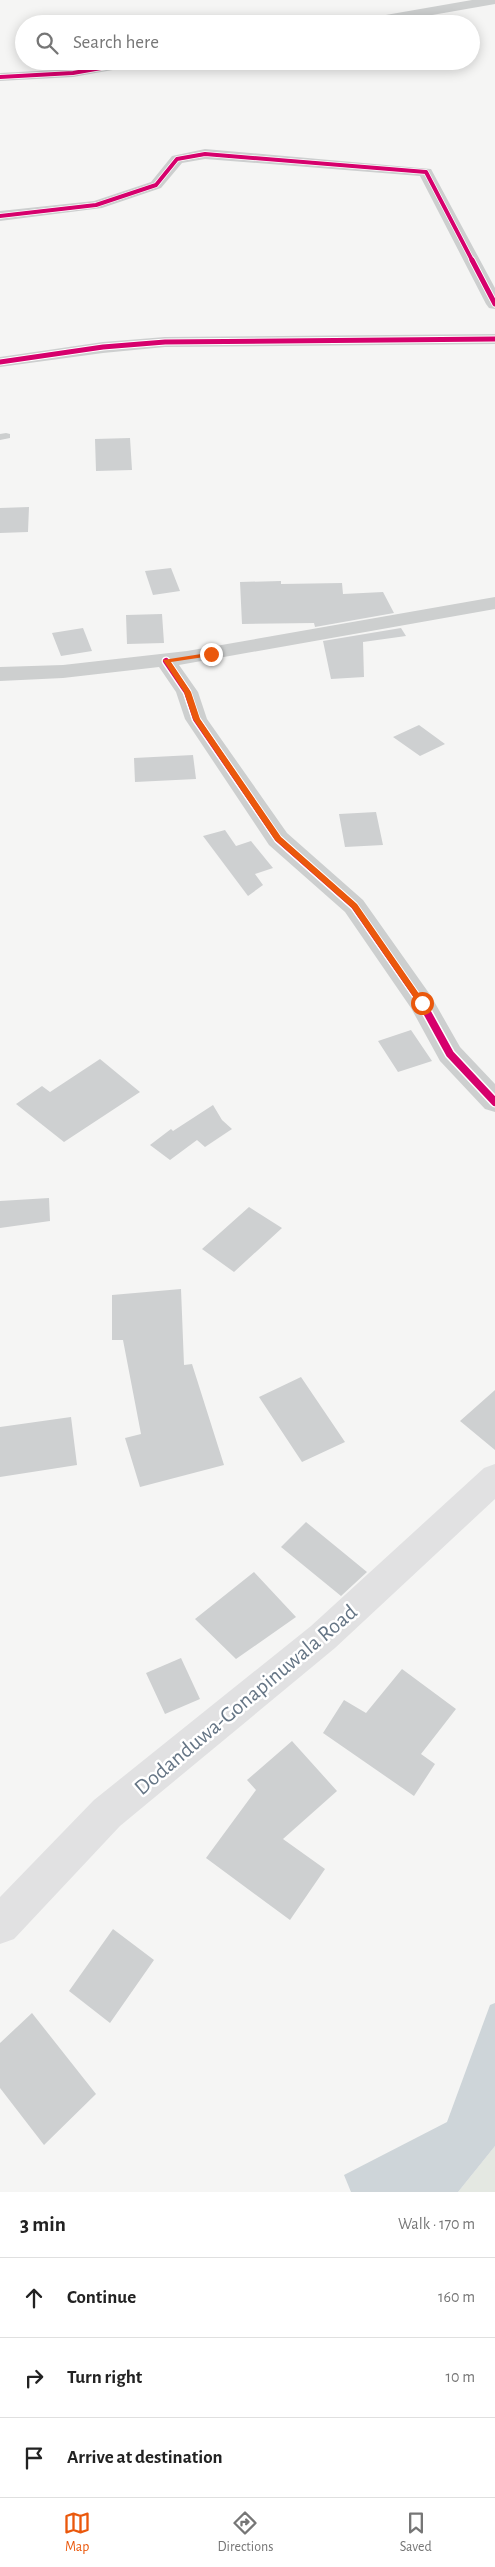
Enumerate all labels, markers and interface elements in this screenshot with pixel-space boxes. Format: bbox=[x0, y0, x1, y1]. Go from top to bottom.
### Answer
search box bbox=[15, 15, 480, 70]
icon: search bbox=[33, 29, 61, 57]
text: Search here bbox=[73, 33, 159, 52]
route end bbox=[200, 643, 223, 666]
route start bbox=[411, 992, 434, 1015]
street label: Dodanduwa-Gonapinuwala Road bbox=[130, 1600, 361, 1799]
text: 3 min bbox=[20, 2214, 66, 2235]
text: Walk · 170 m bbox=[398, 2216, 475, 2232]
icon: ahead bbox=[20, 2284, 48, 2312]
text: Continue bbox=[67, 2288, 136, 2307]
text: 160 m bbox=[438, 2289, 475, 2305]
icon: right bbox=[20, 2364, 48, 2392]
text: Turn right bbox=[67, 2368, 142, 2387]
text: 10 m bbox=[446, 2369, 475, 2385]
icon: arrive bbox=[20, 2444, 48, 2472]
text: Arrive at destination bbox=[67, 2448, 223, 2467]
tab: Map bbox=[63, 2509, 91, 2556]
tab: Directions bbox=[218, 2509, 273, 2556]
tab: Saved bbox=[400, 2509, 432, 2556]

